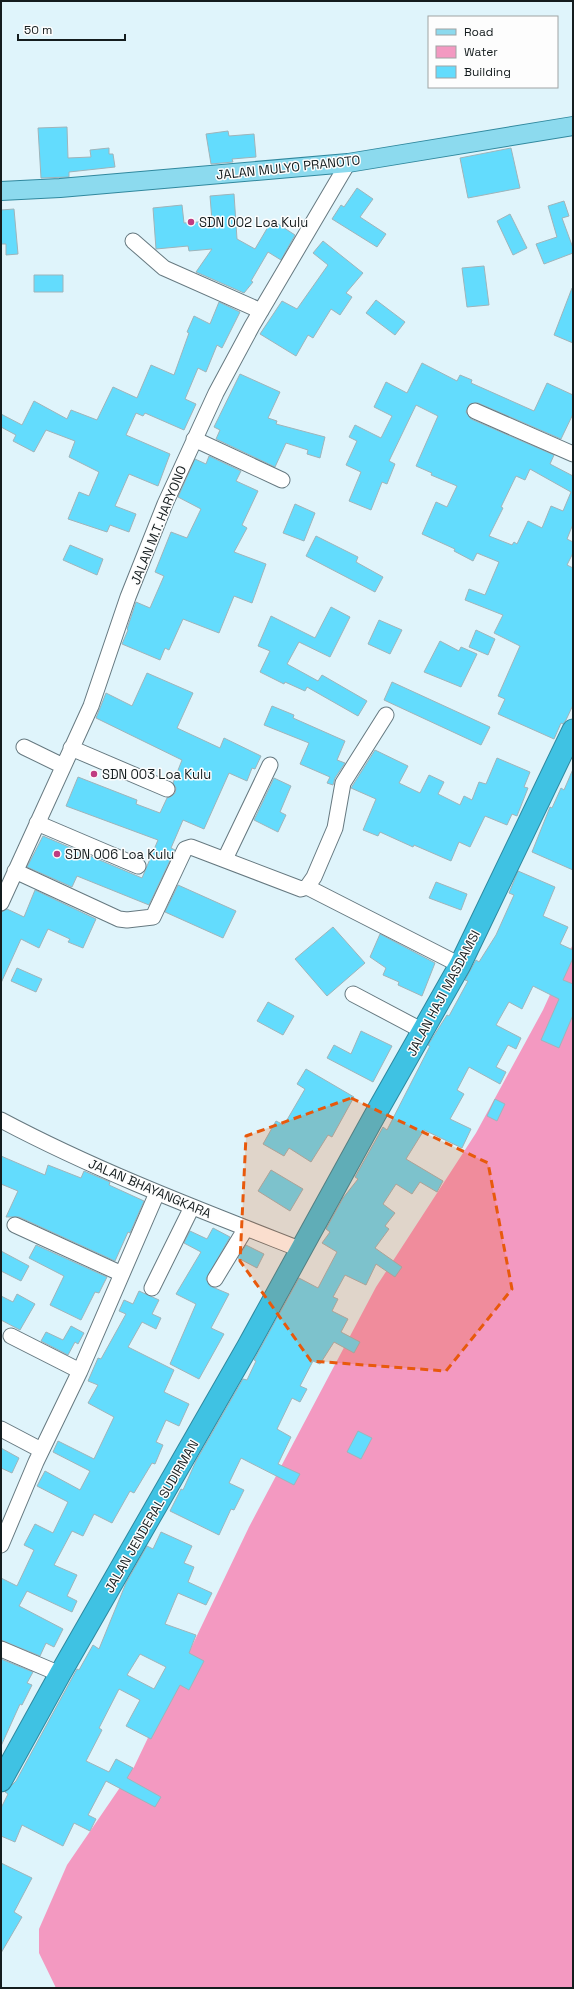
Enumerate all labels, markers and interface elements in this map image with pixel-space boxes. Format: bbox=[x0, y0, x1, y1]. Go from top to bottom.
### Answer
scale bar bbox=[18, 16, 125, 42]
legend bbox=[428, 16, 558, 88]
text: 50 m bbox=[24, 22, 52, 38]
text: Road bbox=[464, 24, 493, 40]
text: Water bbox=[464, 44, 498, 60]
text: Building bbox=[464, 64, 511, 80]
street label: JALAN MULYO PRANOTO bbox=[215, 151, 361, 184]
place label: SDN 002 Loa Kulu bbox=[199, 214, 308, 231]
marker: SDN 002 Loa Kulu bbox=[186, 217, 196, 227]
street label: JALAN M.T. HARYONO bbox=[127, 463, 190, 587]
place label: SDN 003 Loa Kulu bbox=[102, 766, 211, 783]
marker: SDN 003 Loa Kulu bbox=[89, 769, 99, 779]
place label: SDN 006 Loa Kulu bbox=[65, 846, 174, 863]
marker: SDN 006 Loa Kulu bbox=[52, 849, 62, 859]
street label: JALAN HAJI MASDAMSI bbox=[403, 927, 484, 1059]
street label: JALAN BHAYANGKARA bbox=[86, 1155, 214, 1222]
street label: JALAN JENDERAL SUDIRMAN bbox=[101, 1437, 202, 1596]

